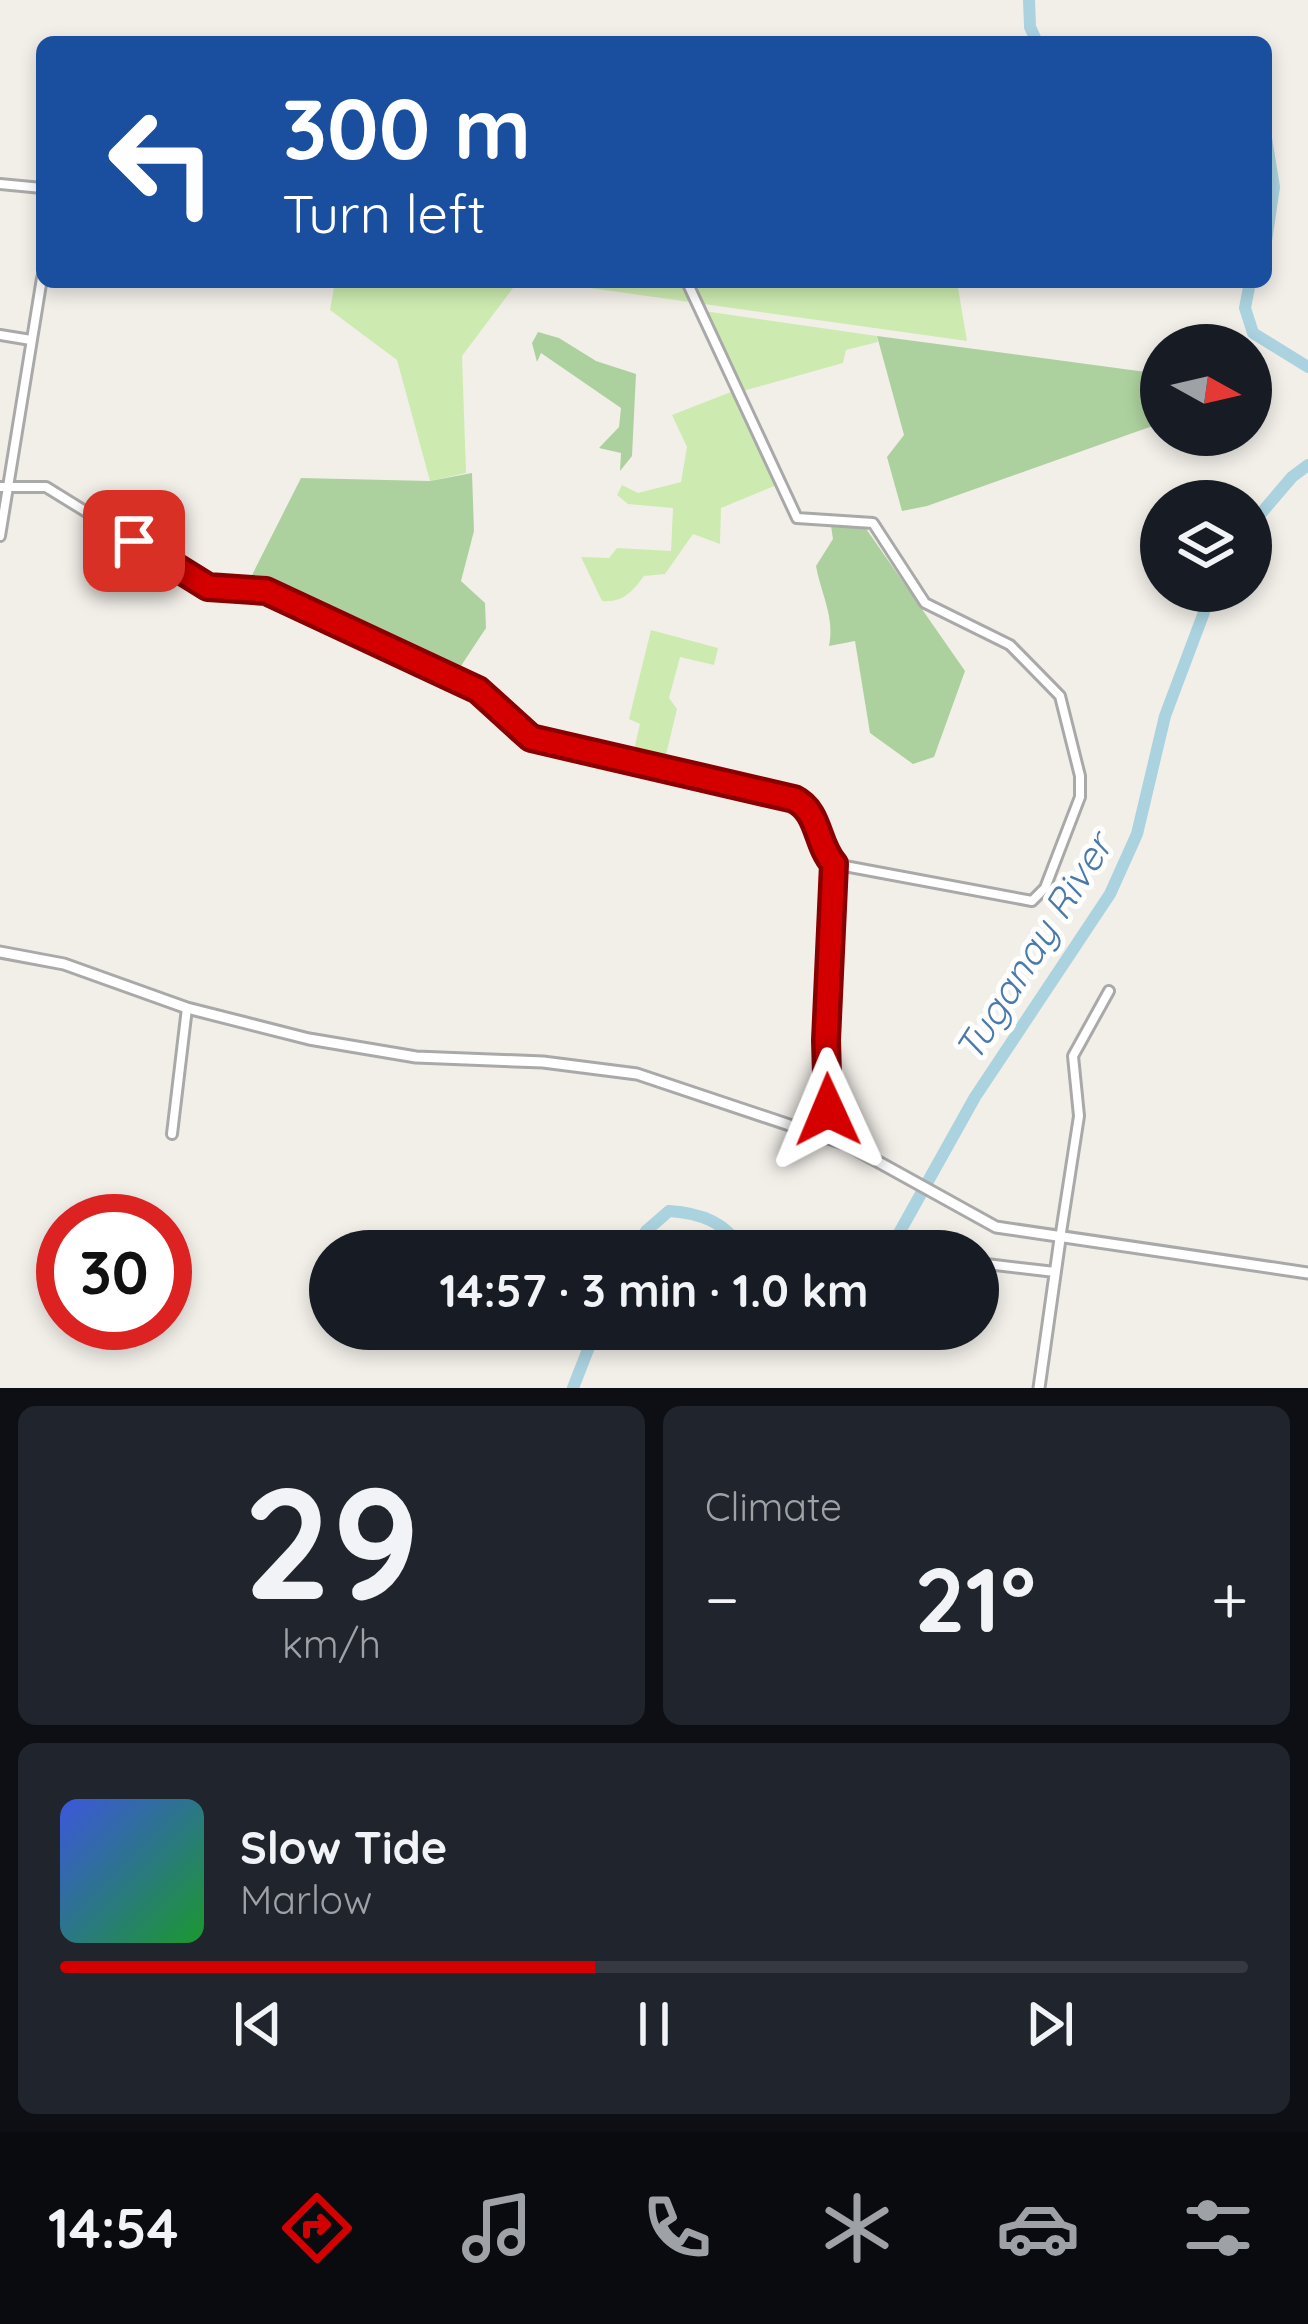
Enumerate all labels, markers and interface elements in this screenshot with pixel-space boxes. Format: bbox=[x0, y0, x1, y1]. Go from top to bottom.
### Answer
text: 300 m bbox=[282, 75, 531, 180]
icon: left bbox=[84, 84, 240, 240]
text: Turn left bbox=[282, 179, 486, 247]
north arrow bbox=[1140, 324, 1272, 456]
map controls bbox=[1140, 324, 1272, 612]
button: layers bbox=[1140, 480, 1272, 612]
pin bbox=[83, 490, 185, 592]
icon: arrive bbox=[101, 508, 167, 574]
water label: Tuganay River bbox=[943, 820, 1125, 1070]
position arrow bbox=[765, 1047, 891, 1173]
speed limit sign: 30 bbox=[36, 1194, 192, 1350]
text: 14:57 · 3 min · 1.0 km bbox=[440, 1262, 869, 1318]
text: 29 bbox=[243, 1443, 420, 1638]
text: Climate bbox=[705, 1482, 842, 1531]
text: 21° bbox=[914, 1542, 1036, 1655]
text: − bbox=[705, 1557, 739, 1640]
text: + bbox=[1211, 1557, 1248, 1640]
text: km/h bbox=[282, 1619, 381, 1668]
text: Slow Tide bbox=[240, 1819, 447, 1875]
text: Marlow bbox=[240, 1875, 372, 1924]
icon: previous bbox=[225, 1991, 291, 2057]
icon: pause bbox=[621, 1991, 687, 2057]
icon: next bbox=[1017, 1991, 1083, 2057]
icon: directions bbox=[275, 2186, 359, 2270]
icon: music bbox=[455, 2186, 539, 2270]
icon: phone bbox=[635, 2186, 719, 2270]
icon: climate bbox=[815, 2186, 899, 2270]
icon: car bbox=[996, 2186, 1080, 2270]
icon: filters bbox=[1176, 2186, 1260, 2270]
text: 14:54 bbox=[48, 2194, 178, 2262]

